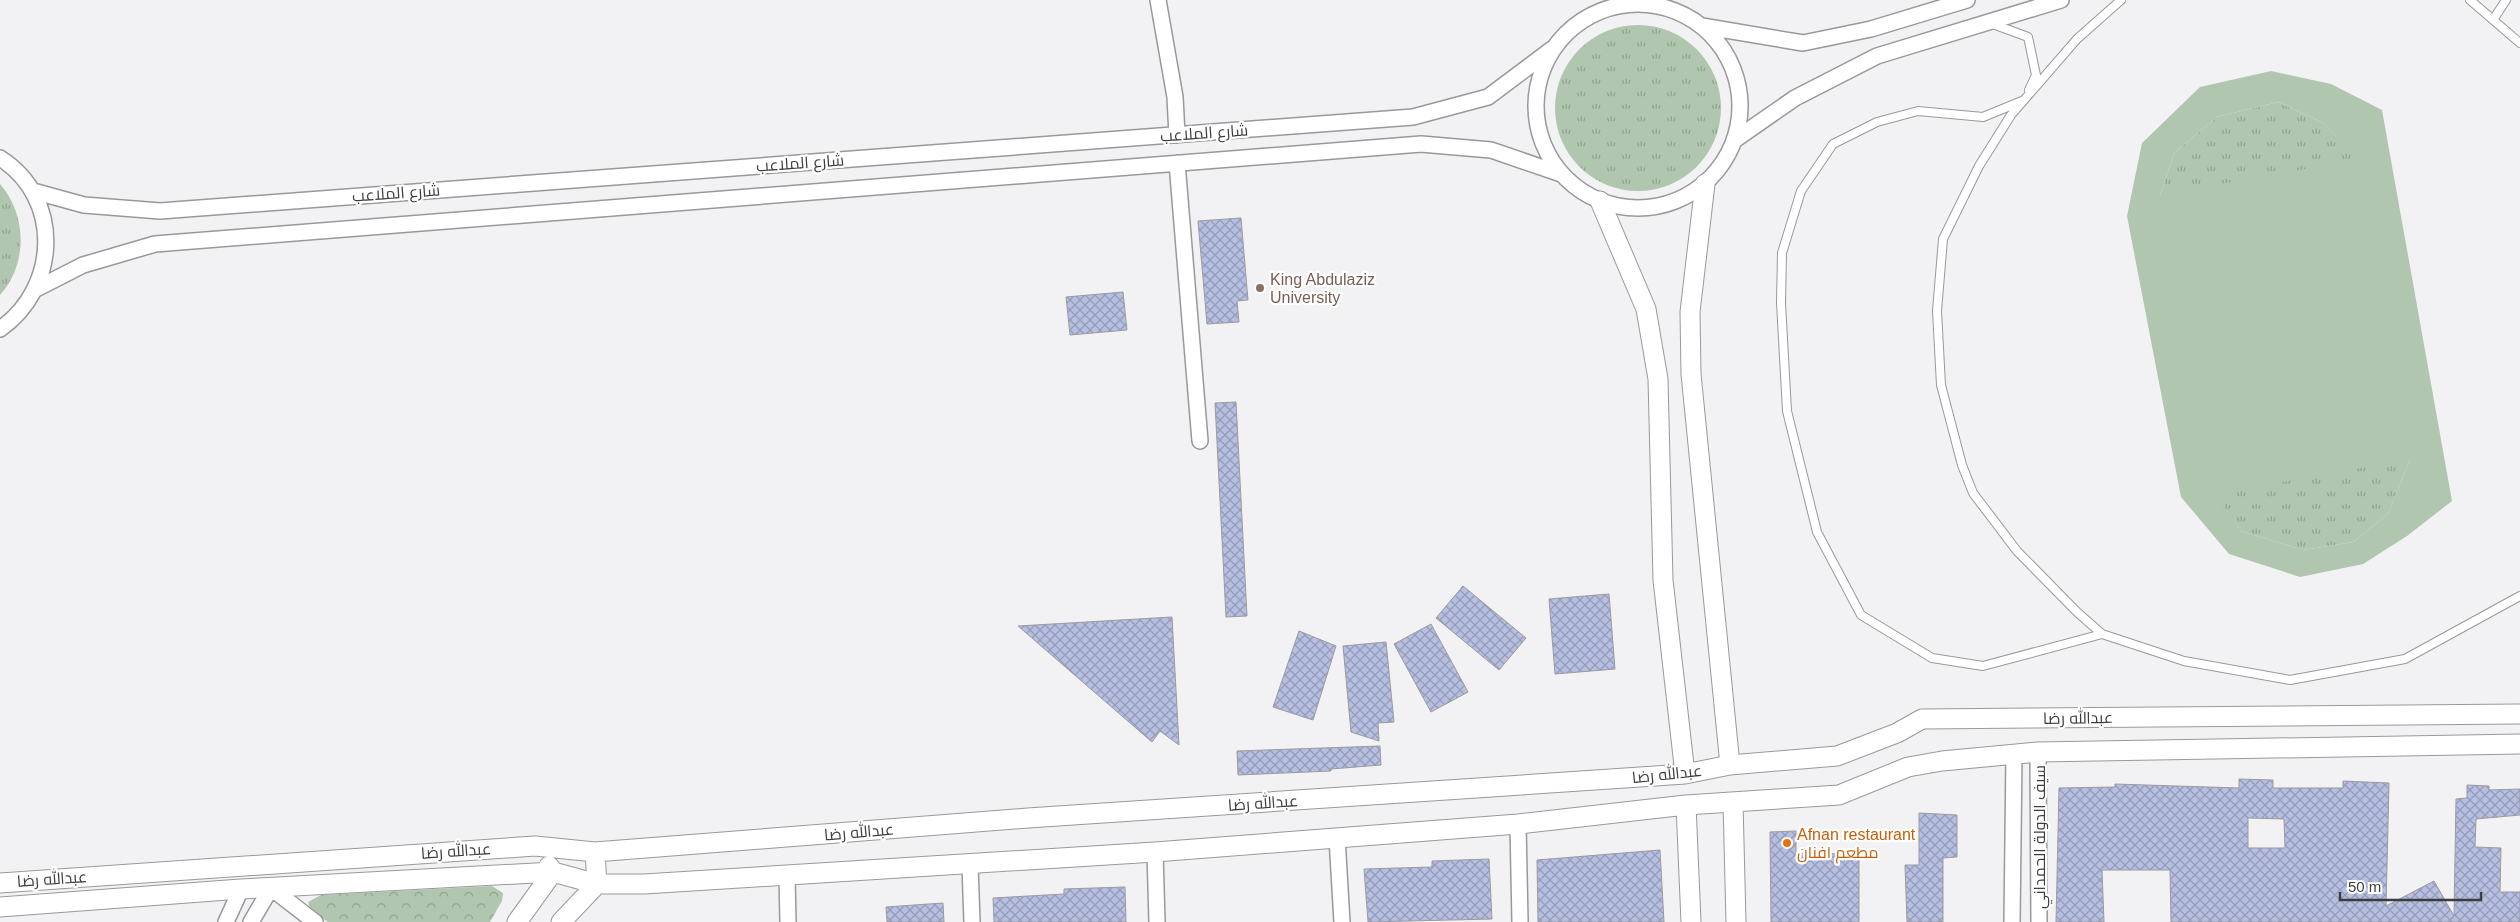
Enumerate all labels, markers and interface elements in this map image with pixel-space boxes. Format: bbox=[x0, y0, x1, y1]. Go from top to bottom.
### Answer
street label: شارع الملاعب bbox=[1159, 121, 1249, 148]
street label: شارع الملاعب bbox=[755, 151, 845, 178]
street label: شارع الملاعب bbox=[351, 181, 441, 208]
place label: King Abdulaziz University bbox=[1270, 271, 1375, 306]
marker: King Abdulaziz University bbox=[1254, 282, 1266, 294]
street label: عبدالله رضا bbox=[2043, 707, 2113, 728]
street label: عبدالله رضا bbox=[1631, 760, 1703, 787]
street label: سيف الدولة الحمداني bbox=[2031, 765, 2053, 909]
street label: عبدالله رضا bbox=[1227, 790, 1299, 815]
street label: عبدالله رضا bbox=[823, 818, 895, 845]
place label: Afnan restaurant مطعم افنان bbox=[1797, 826, 1916, 864]
marker: Afnan restaurant مطعم افنان bbox=[1781, 837, 1793, 849]
street label: عبدالله رضا bbox=[420, 838, 492, 863]
street label: عبدالله رضا bbox=[16, 866, 88, 891]
scale bar bbox=[2340, 870, 2481, 902]
text: 50 m bbox=[2348, 878, 2381, 895]

